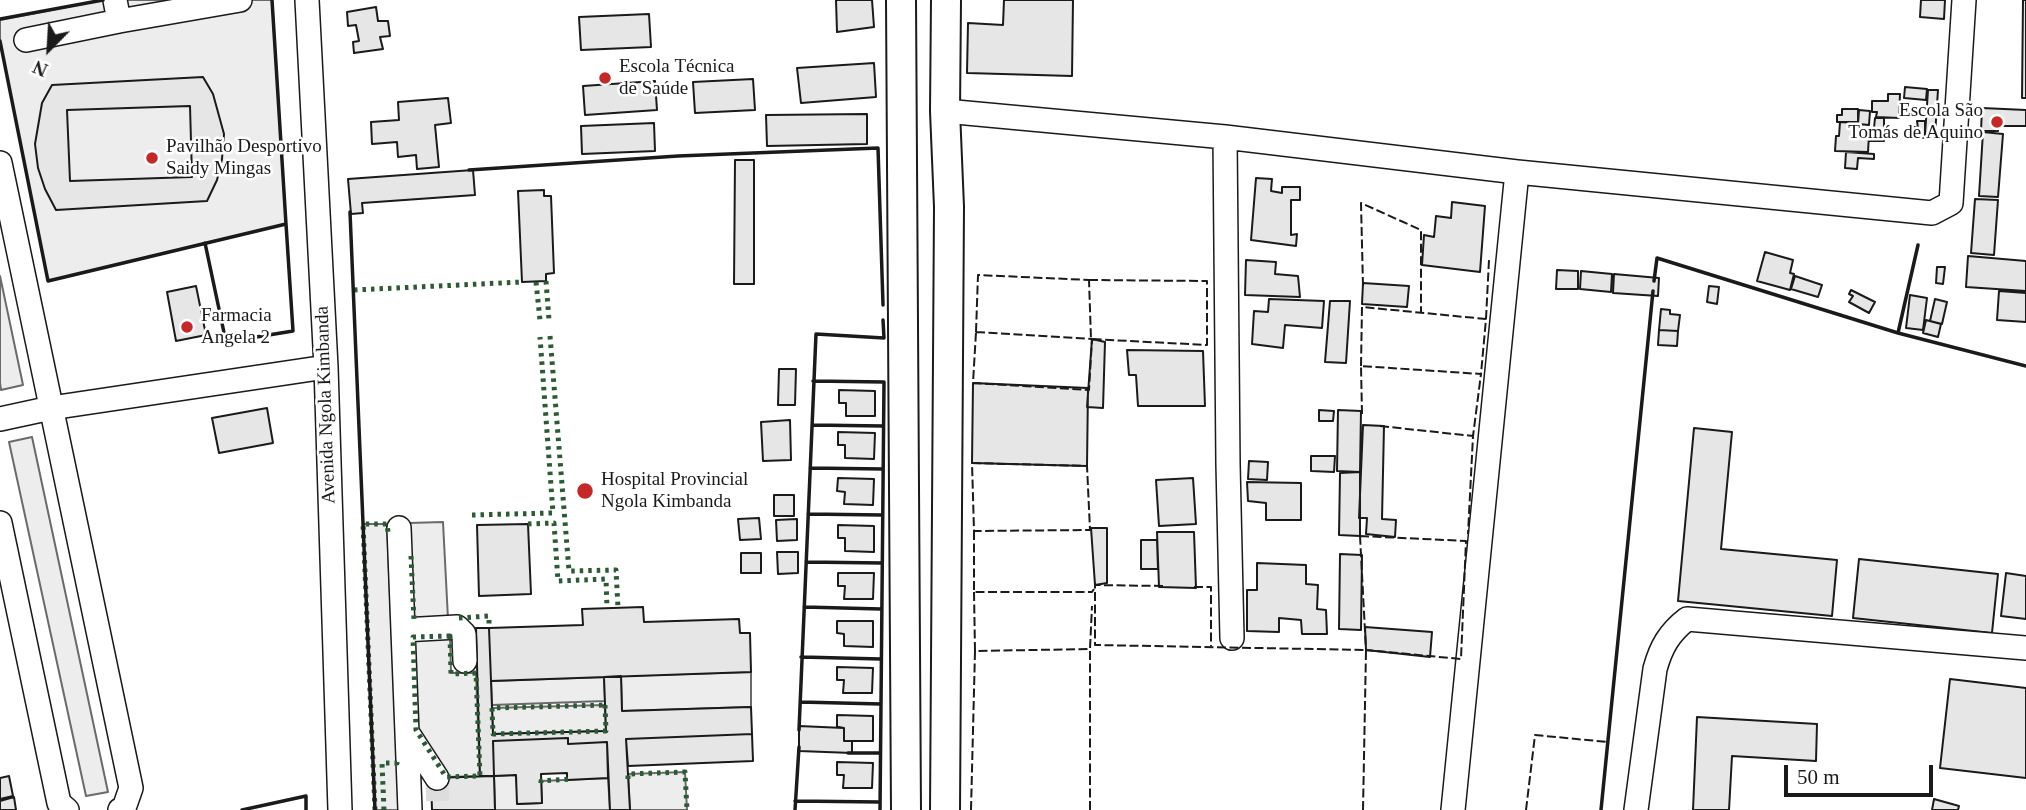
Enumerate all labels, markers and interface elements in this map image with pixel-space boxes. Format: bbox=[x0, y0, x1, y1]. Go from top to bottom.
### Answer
north arrow bbox=[14, 14, 84, 84]
text: N bbox=[30, 56, 51, 81]
place label: Escola Técnica de Saúde bbox=[619, 56, 735, 100]
marker: Escola Técnica de Saúde bbox=[597, 70, 613, 86]
place label: Escola São Tomás de Aquino bbox=[1848, 100, 1983, 144]
marker: Escola São Tomás de Aquino bbox=[1989, 114, 2005, 130]
place label: Pavilhão Desportivo Saidy Mingas bbox=[166, 136, 322, 180]
marker: Pavilhão Desportivo Saidy Mingas bbox=[144, 150, 160, 166]
place label: Farmacia Angela 2 bbox=[201, 305, 272, 349]
street label: Avenida Ngola Kimbanda bbox=[311, 306, 341, 504]
marker: Farmacia Angela 2 bbox=[179, 319, 195, 335]
place label: Hospital Provincial Ngola Kimbanda bbox=[601, 469, 748, 513]
marker: Hospital Provincial Ngola Kimbanda bbox=[575, 481, 595, 501]
scale bar bbox=[1788, 750, 1937, 794]
text: 50 m bbox=[1797, 765, 1840, 789]

